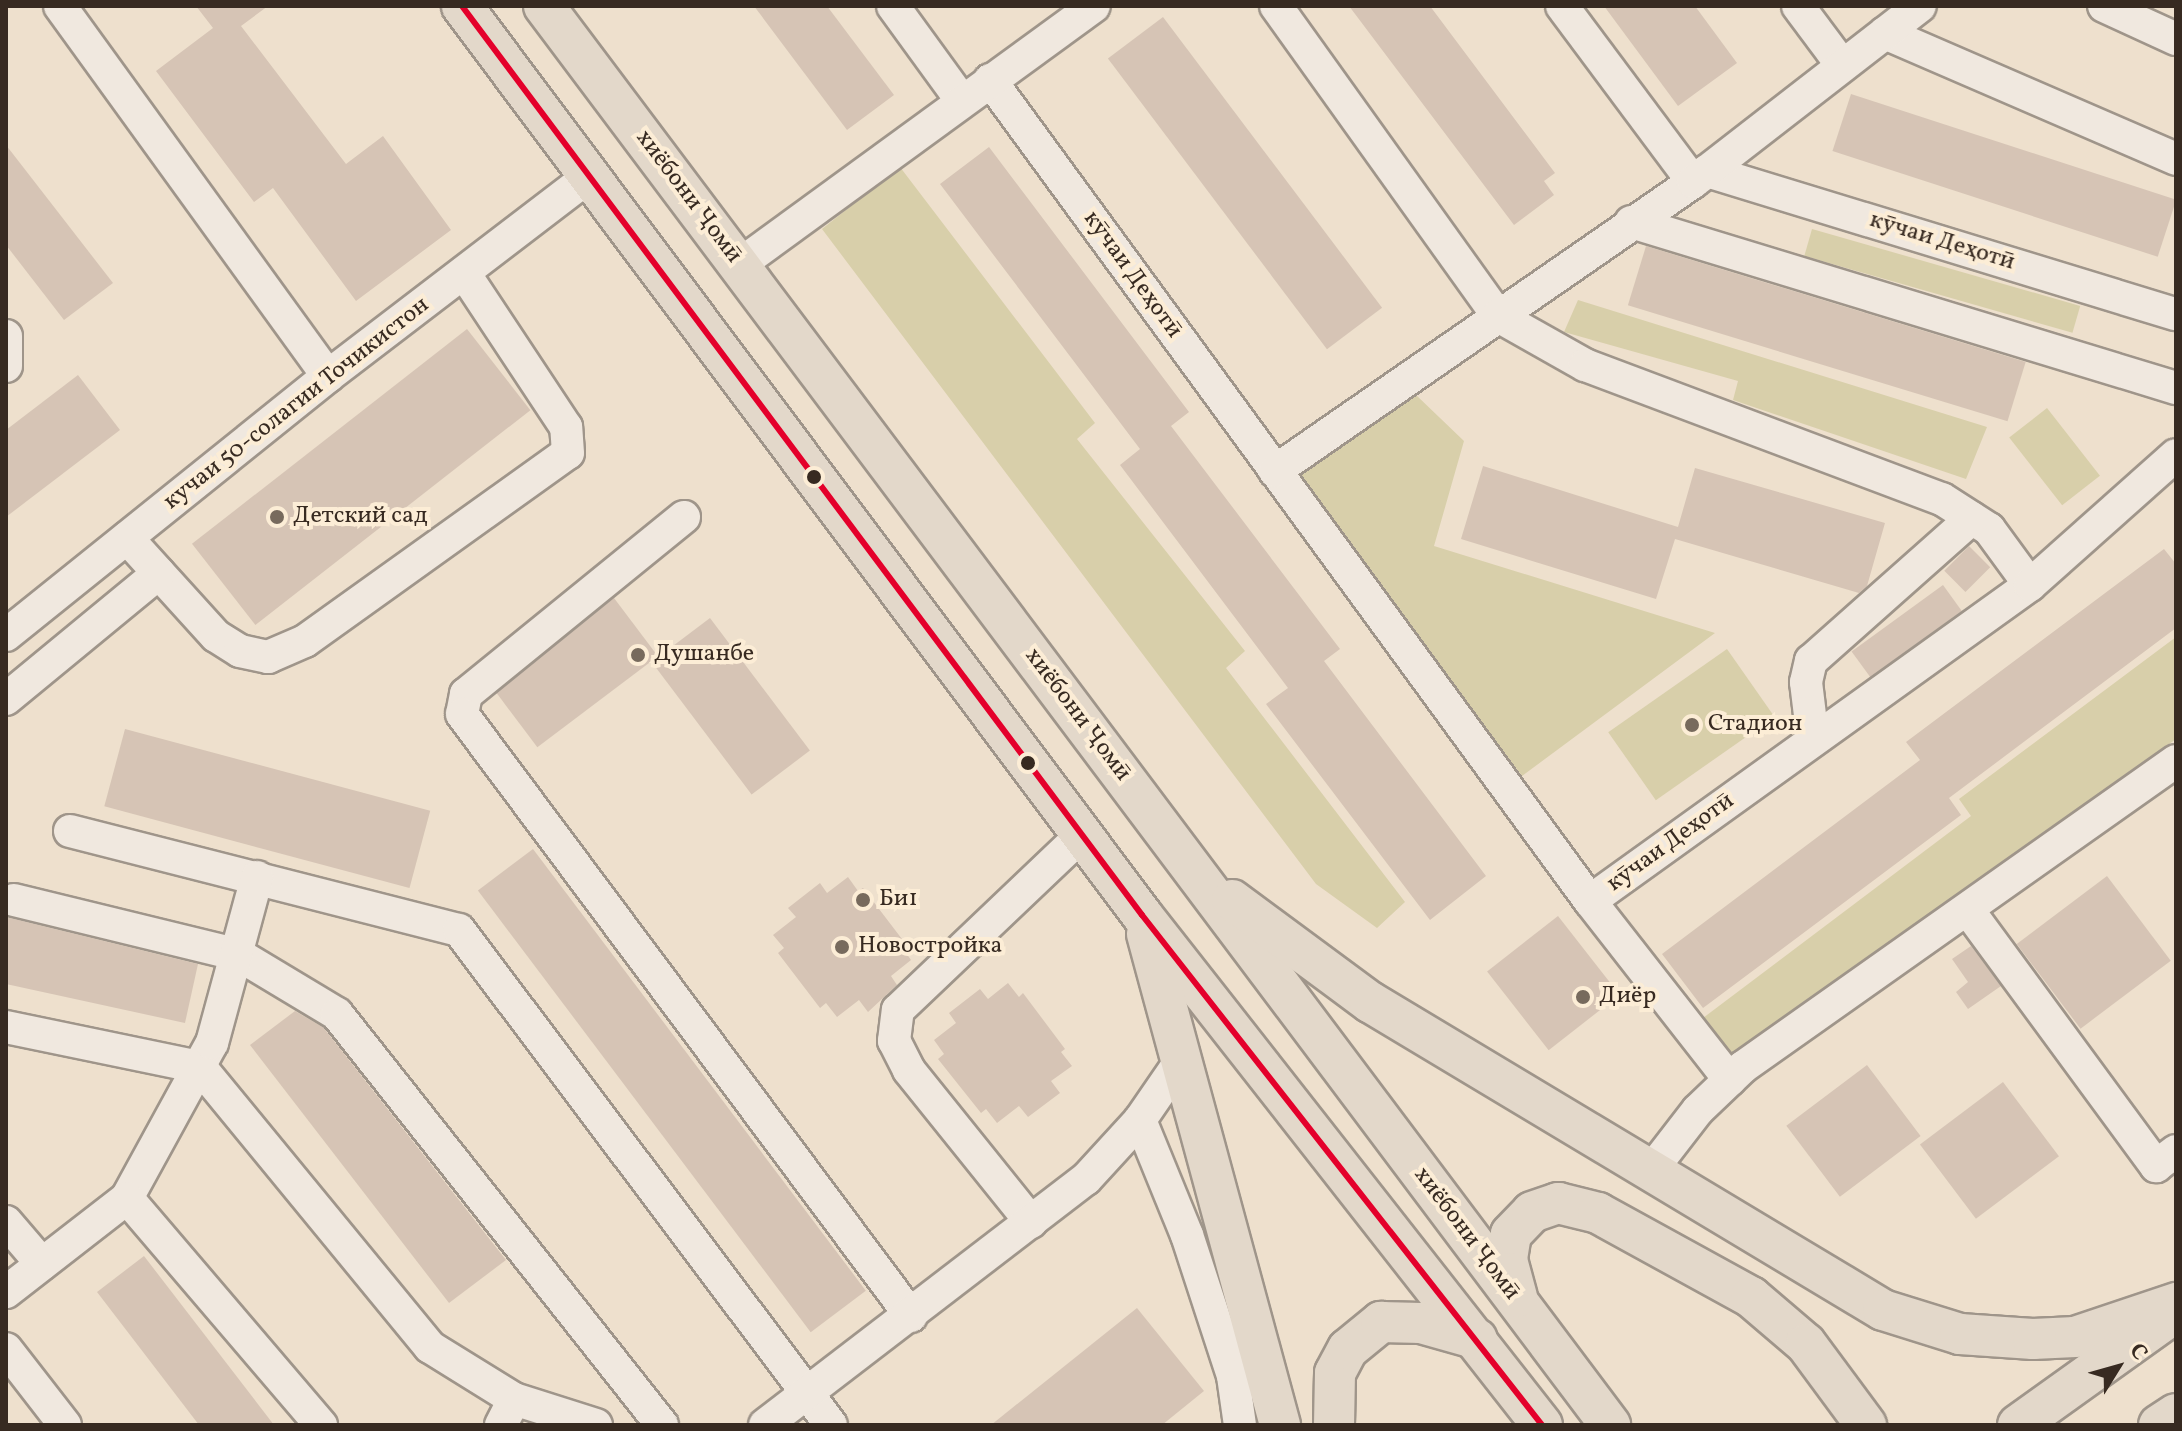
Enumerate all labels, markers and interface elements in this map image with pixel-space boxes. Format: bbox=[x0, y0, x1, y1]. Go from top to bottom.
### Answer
street label: хиёбони Ҷомӣ bbox=[629, 125, 747, 269]
street label: кӯчаи Деҳотӣ bbox=[1076, 206, 1188, 344]
street label: кӯчаи Деҳотӣ bbox=[1866, 206, 2018, 278]
street label: кучаи 50-солагии Точикистон bbox=[158, 291, 436, 517]
unlabelled marker bbox=[806, 469, 822, 485]
place label: Детский сад bbox=[293, 503, 427, 531]
marker: Детский сад bbox=[268, 508, 286, 526]
place label: Душанбе bbox=[654, 641, 754, 669]
street label: хиёбони Ҷомӣ bbox=[1018, 643, 1136, 787]
marker: Душанбе bbox=[629, 646, 647, 664]
place label: Стадион bbox=[1708, 711, 1802, 739]
marker: Стадион bbox=[1683, 716, 1701, 734]
unlabelled marker bbox=[1020, 755, 1036, 771]
street label: кӯчаи Деҳотӣ bbox=[1602, 787, 1740, 899]
place label: Би1 bbox=[879, 886, 918, 914]
marker: Би1 bbox=[854, 891, 872, 909]
place label: Новостройка bbox=[858, 933, 1003, 961]
marker: Новостройка bbox=[833, 938, 851, 956]
place label: Диёр bbox=[1599, 983, 1656, 1011]
marker: Диёр bbox=[1574, 988, 1592, 1006]
street label: хиёбони Ҷомӣ bbox=[1407, 1162, 1525, 1306]
north arrow bbox=[2078, 1327, 2158, 1407]
text: С bbox=[2121, 1337, 2154, 1367]

